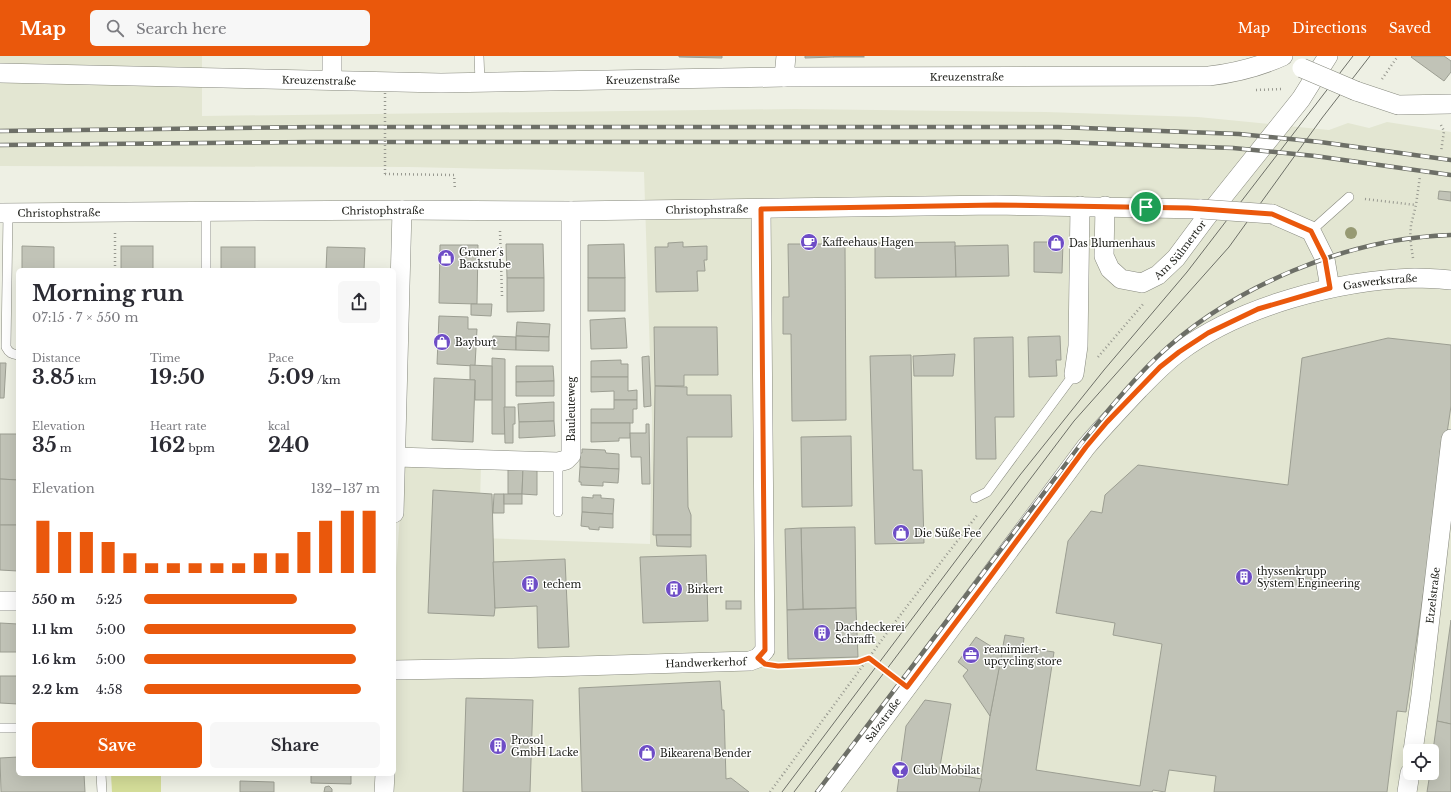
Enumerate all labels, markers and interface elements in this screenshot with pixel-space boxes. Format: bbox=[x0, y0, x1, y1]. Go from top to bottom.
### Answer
search box bbox=[90, 10, 370, 46]
text: Map bbox=[20, 17, 66, 40]
icon: search bbox=[104, 17, 126, 39]
text: Search here bbox=[136, 19, 227, 38]
text: Map bbox=[1238, 19, 1270, 37]
text: Directions bbox=[1292, 19, 1367, 37]
text: Saved bbox=[1389, 19, 1431, 37]
street label: Kreuzenstraße bbox=[930, 70, 1004, 84]
street label: Kreuzenstraße bbox=[282, 73, 356, 88]
street label: Kreuzenstraße bbox=[606, 73, 680, 87]
pin bbox=[1129, 190, 1163, 224]
icon: arrive bbox=[1135, 196, 1157, 218]
street label: Christophstraße bbox=[665, 202, 749, 217]
street label: Christophstraße bbox=[341, 204, 425, 217]
street label: Christophstraße bbox=[17, 206, 101, 220]
street label: Am Sülmertor bbox=[1151, 217, 1209, 283]
cafe icon: Kaffeehaus Hagen bbox=[799, 232, 819, 252]
shop icon: Das Blumenhaus bbox=[1046, 233, 1066, 253]
place label: Kaffeehaus Hagen bbox=[822, 236, 914, 249]
place label: Das Blumenhaus bbox=[1069, 237, 1156, 250]
place label: Gruner´s Backstube bbox=[459, 246, 511, 271]
shop icon: Gruner´s Backstube bbox=[436, 248, 456, 268]
street label: Gaswerkstraße bbox=[1342, 272, 1418, 293]
text: Morning run bbox=[32, 280, 184, 307]
button: share bbox=[338, 281, 380, 323]
text: 07:15 · 7 × 550 m bbox=[32, 309, 138, 326]
shop icon: Bayburt bbox=[432, 332, 452, 352]
place label: Bayburt bbox=[455, 336, 496, 349]
text: Distance bbox=[32, 351, 81, 365]
text: Time bbox=[150, 351, 180, 365]
text: Pace bbox=[268, 351, 294, 365]
text: 3.85 bbox=[32, 365, 75, 389]
text: 19:50 bbox=[150, 365, 205, 389]
text: 5:09 bbox=[268, 365, 314, 389]
text: km bbox=[75, 373, 96, 387]
text: /km bbox=[314, 373, 341, 387]
street label: Bauleuteweg bbox=[565, 375, 578, 442]
text: Elevation bbox=[32, 419, 85, 433]
text: Heart rate bbox=[150, 419, 207, 433]
text: kcal bbox=[268, 419, 290, 433]
text: 35 bbox=[32, 433, 57, 457]
text: 162 bbox=[150, 433, 185, 457]
text: 240 bbox=[268, 433, 309, 457]
text: m bbox=[57, 441, 72, 455]
text: bpm bbox=[185, 441, 215, 455]
text: Elevation bbox=[32, 480, 95, 497]
text: 132–137 m bbox=[311, 480, 380, 497]
shop icon: Die Süße Fee bbox=[891, 523, 911, 543]
place label: Die Süße Fee bbox=[914, 527, 981, 540]
place label: thyssenkrupp System Engineering bbox=[1257, 565, 1361, 590]
street label: Etzelstraße bbox=[1423, 566, 1443, 624]
building icon: thyssenkrupp System Engineering bbox=[1234, 567, 1254, 587]
building icon: techem bbox=[520, 574, 540, 594]
place label: techem bbox=[543, 578, 581, 591]
building icon: Birkert bbox=[664, 579, 684, 599]
place label: Birkert bbox=[687, 583, 723, 596]
text: 550 m bbox=[32, 591, 75, 608]
text: 5:25 bbox=[96, 591, 122, 608]
text: 1.1 km bbox=[32, 621, 73, 638]
text: 5:00 bbox=[96, 621, 126, 638]
place label: Dachdeckerei Schrafft bbox=[835, 621, 905, 646]
building icon: Dachdeckerei Schrafft bbox=[812, 623, 832, 643]
place label: reanimiert - upcycling store bbox=[984, 643, 1062, 668]
office icon: reanimiert - upcycling store bbox=[961, 645, 981, 665]
text: 1.6 km bbox=[32, 651, 76, 668]
text: 5:00 bbox=[96, 651, 126, 668]
street label: Handwerkerhof bbox=[665, 655, 749, 670]
text: 2.2 km bbox=[32, 681, 79, 698]
text: 4:58 bbox=[96, 681, 123, 698]
street label: Salzstraße bbox=[862, 695, 904, 745]
button: Save bbox=[32, 722, 202, 768]
button: Share bbox=[210, 722, 380, 768]
place label: Prosol GmbH Lacke bbox=[511, 734, 579, 759]
building icon: Prosol GmbH Lacke bbox=[488, 736, 508, 756]
shop icon: Bikearena Bender bbox=[637, 743, 657, 763]
map controls bbox=[1403, 744, 1439, 780]
button: locate bbox=[1403, 744, 1439, 780]
place label: Bikearena Bender bbox=[660, 747, 751, 760]
bar icon: Club Mobilat bbox=[890, 760, 910, 780]
place label: Club Mobilat bbox=[913, 764, 980, 777]

